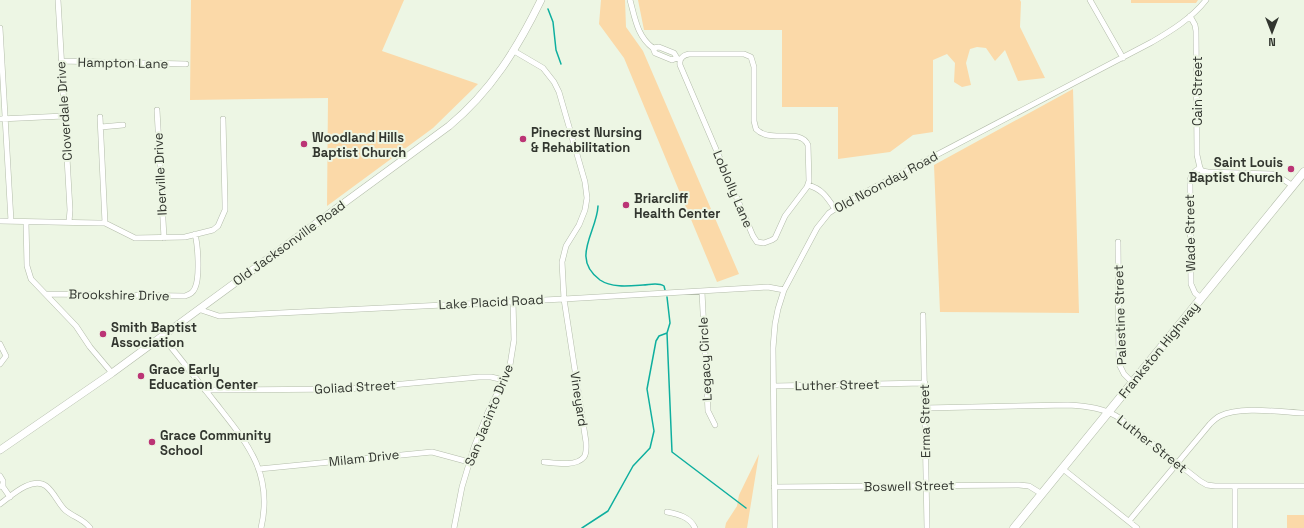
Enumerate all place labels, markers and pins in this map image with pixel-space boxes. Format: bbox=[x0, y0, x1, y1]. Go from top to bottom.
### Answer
place label: Pinecrest Nursing & Rehabilitation bbox=[531, 124, 642, 156]
place label: Woodland Hills Baptist Church bbox=[312, 129, 406, 161]
marker: Pinecrest Nursing & Rehabilitation bbox=[518, 134, 528, 144]
marker: Woodland Hills Baptist Church bbox=[299, 139, 309, 149]
place label: Saint Louis Baptist Church bbox=[1189, 154, 1283, 186]
marker: Saint Louis Baptist Church bbox=[1286, 164, 1296, 174]
place label: Briarcliff Health Center bbox=[634, 190, 720, 222]
marker: Briarcliff Health Center bbox=[621, 200, 631, 210]
place label: Smith Baptist Association bbox=[111, 319, 197, 351]
marker: Smith Baptist Association bbox=[98, 329, 108, 339]
place label: Grace Early Education Center bbox=[149, 361, 258, 393]
marker: Grace Early Education Center bbox=[136, 371, 146, 381]
place label: Grace Community School bbox=[160, 427, 271, 459]
marker: Grace Community School bbox=[147, 437, 157, 447]

